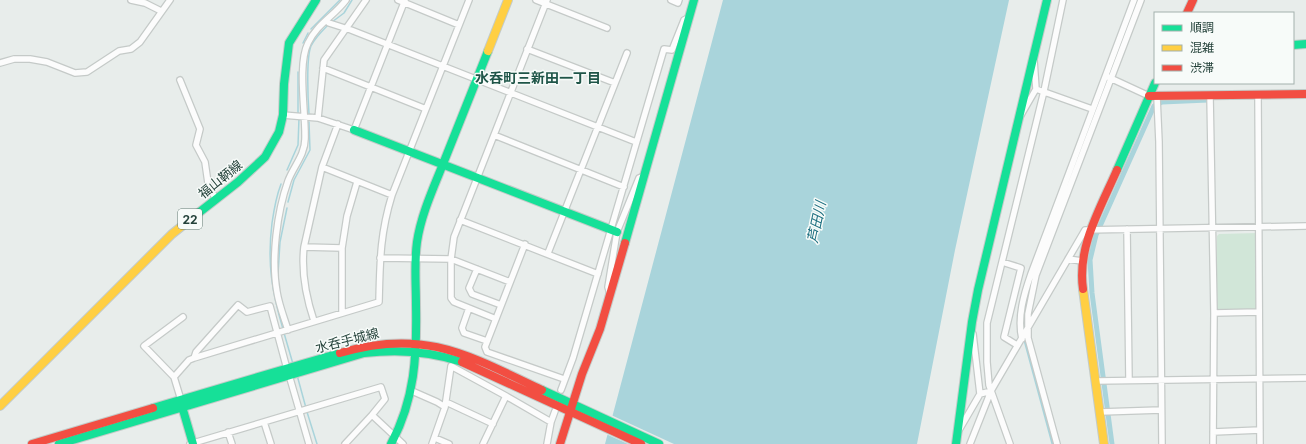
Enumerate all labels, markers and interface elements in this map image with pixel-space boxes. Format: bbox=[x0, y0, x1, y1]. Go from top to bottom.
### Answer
legend bbox=[1154, 12, 1294, 84]
text: 順調 bbox=[1190, 20, 1214, 35]
text: 混雑 bbox=[1190, 40, 1214, 55]
text: 渋滞 bbox=[1190, 60, 1214, 75]
district label: 水呑町三新田一丁目 bbox=[475, 69, 601, 86]
street label: 福山鞆線 bbox=[195, 156, 245, 202]
water label: 芦田川 bbox=[803, 198, 829, 244]
road number: 22 bbox=[178, 209, 202, 229]
street label: 水呑手城線 bbox=[314, 324, 380, 356]

